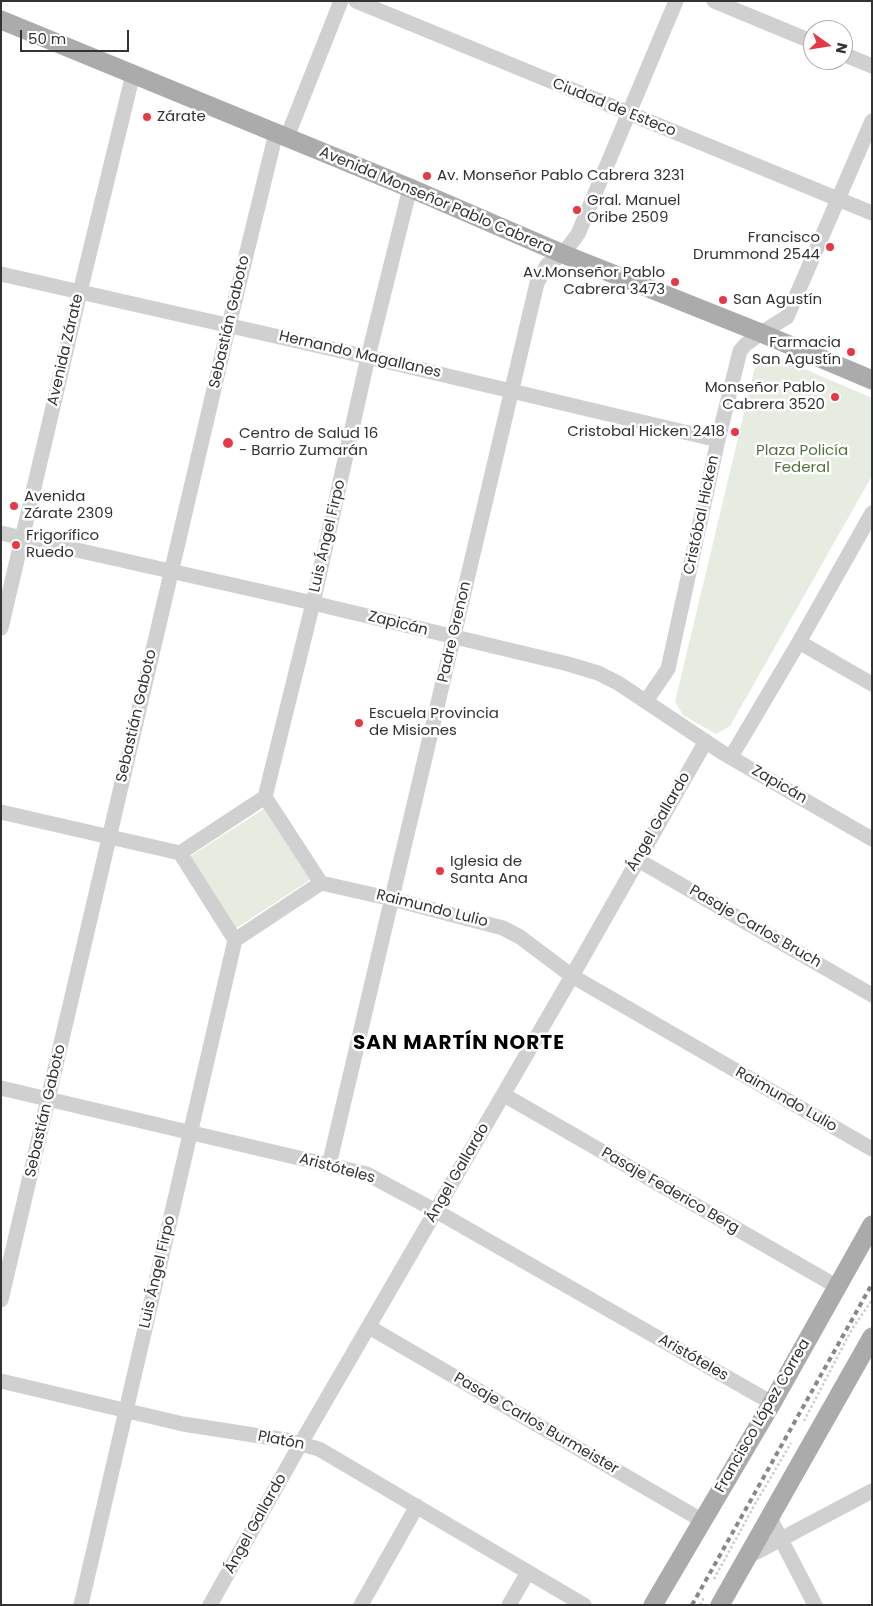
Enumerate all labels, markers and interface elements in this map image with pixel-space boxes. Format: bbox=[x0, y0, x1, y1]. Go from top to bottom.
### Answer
scale bar bbox=[22, 20, 131, 52]
north arrow bbox=[803, 20, 853, 70]
text: 50 m bbox=[28, 28, 66, 49]
text: N bbox=[831, 41, 853, 56]
street label: Ciudad de Esteco bbox=[550, 75, 678, 141]
place label: Zárate bbox=[157, 108, 206, 126]
marker: Zárate bbox=[141, 111, 153, 123]
street label: Avenida Monseñor Pablo Cabrera bbox=[316, 143, 556, 259]
place label: Av. Monseñor Pablo Cabrera 3231 bbox=[437, 167, 685, 185]
marker: Av. Monseñor Pablo Cabrera 3231 bbox=[421, 170, 433, 182]
place label: Gral. Manuel Oribe 2509 bbox=[587, 192, 680, 227]
marker: Gral. Manuel Oribe 2509 bbox=[571, 204, 583, 216]
place label: Francisco Drummond 2544 bbox=[693, 229, 820, 264]
marker: Francisco Drummond 2544 bbox=[824, 241, 836, 253]
street label: Sebastián Gaboto bbox=[206, 254, 254, 390]
place label: Av.Monseñor Pablo Cabrera 3473 bbox=[523, 264, 665, 299]
marker: Av.Monseñor Pablo Cabrera 3473 bbox=[669, 276, 681, 288]
place label: San Agustín bbox=[733, 291, 822, 309]
street label: Avenida Zárate bbox=[44, 292, 88, 408]
marker: San Agustín bbox=[717, 294, 729, 306]
street label: Hernando Magallanes bbox=[277, 328, 443, 382]
place label: Farmacia San Agustín bbox=[752, 334, 841, 369]
marker: Farmacia San Agustín bbox=[845, 346, 857, 358]
place label: Monseñor Pablo Cabrera 3520 bbox=[705, 379, 825, 414]
marker: Monseñor Pablo Cabrera 3520 bbox=[829, 391, 841, 403]
place label: Cristobal Hicken 2418 bbox=[567, 423, 725, 441]
place label: Centro de Salud 16 - Barrio Zumarán bbox=[239, 425, 378, 460]
marker: Cristobal Hicken 2418 bbox=[729, 426, 741, 438]
marker: Centro de Salud 16 - Barrio Zumarán bbox=[221, 436, 235, 450]
park label: Plaza Policía Federal bbox=[756, 442, 848, 477]
street label: Cristóbal Hicken bbox=[681, 454, 723, 576]
street label: Luis Ángel Firpo bbox=[306, 478, 350, 594]
place label: Avenida Zárate 2309 bbox=[24, 488, 113, 523]
marker: Avenida Zárate 2309 bbox=[8, 500, 20, 512]
place label: Frigorífico Ruedo bbox=[26, 527, 99, 562]
marker: Frigorífico Ruedo bbox=[10, 539, 22, 551]
street label: Padre Grenon bbox=[435, 580, 475, 684]
street label: Zapicán bbox=[366, 608, 430, 640]
street label: Sebastián Gaboto bbox=[113, 648, 161, 784]
place label: Escuela Provincia de Misiones bbox=[369, 705, 499, 740]
marker: Escuela Provincia de Misiones bbox=[353, 717, 365, 729]
street label: Zapicán bbox=[748, 762, 810, 808]
street label: Ángel Gallardo bbox=[623, 769, 695, 875]
place label: Iglesia de Santa Ana bbox=[450, 853, 528, 888]
marker: Iglesia de Santa Ana bbox=[434, 865, 446, 877]
street label: Pasaje Carlos Bruch bbox=[686, 882, 824, 972]
street label: Raimundo Lulio bbox=[374, 886, 490, 932]
district label: SAN MARTÍN NORTE bbox=[351, 1032, 567, 1056]
street label: Sebastián Gaboto bbox=[22, 1043, 70, 1179]
street label: Raimundo Lulio bbox=[732, 1064, 840, 1136]
street label: Ángel Gallardo bbox=[422, 1120, 494, 1226]
street label: Pasaje Federico Berg bbox=[598, 1144, 742, 1238]
street label: Aristóteles bbox=[297, 1150, 377, 1188]
street label: Luis Ángel Firpo bbox=[136, 1214, 180, 1330]
street label: Aristóteles bbox=[655, 1331, 731, 1385]
street label: Francisco López Correa bbox=[712, 1336, 814, 1496]
street label: Pasaje Carlos Burmeister bbox=[450, 1369, 622, 1479]
street label: Platón bbox=[256, 1428, 306, 1454]
street label: Ángel Gallardo bbox=[221, 1471, 291, 1577]

